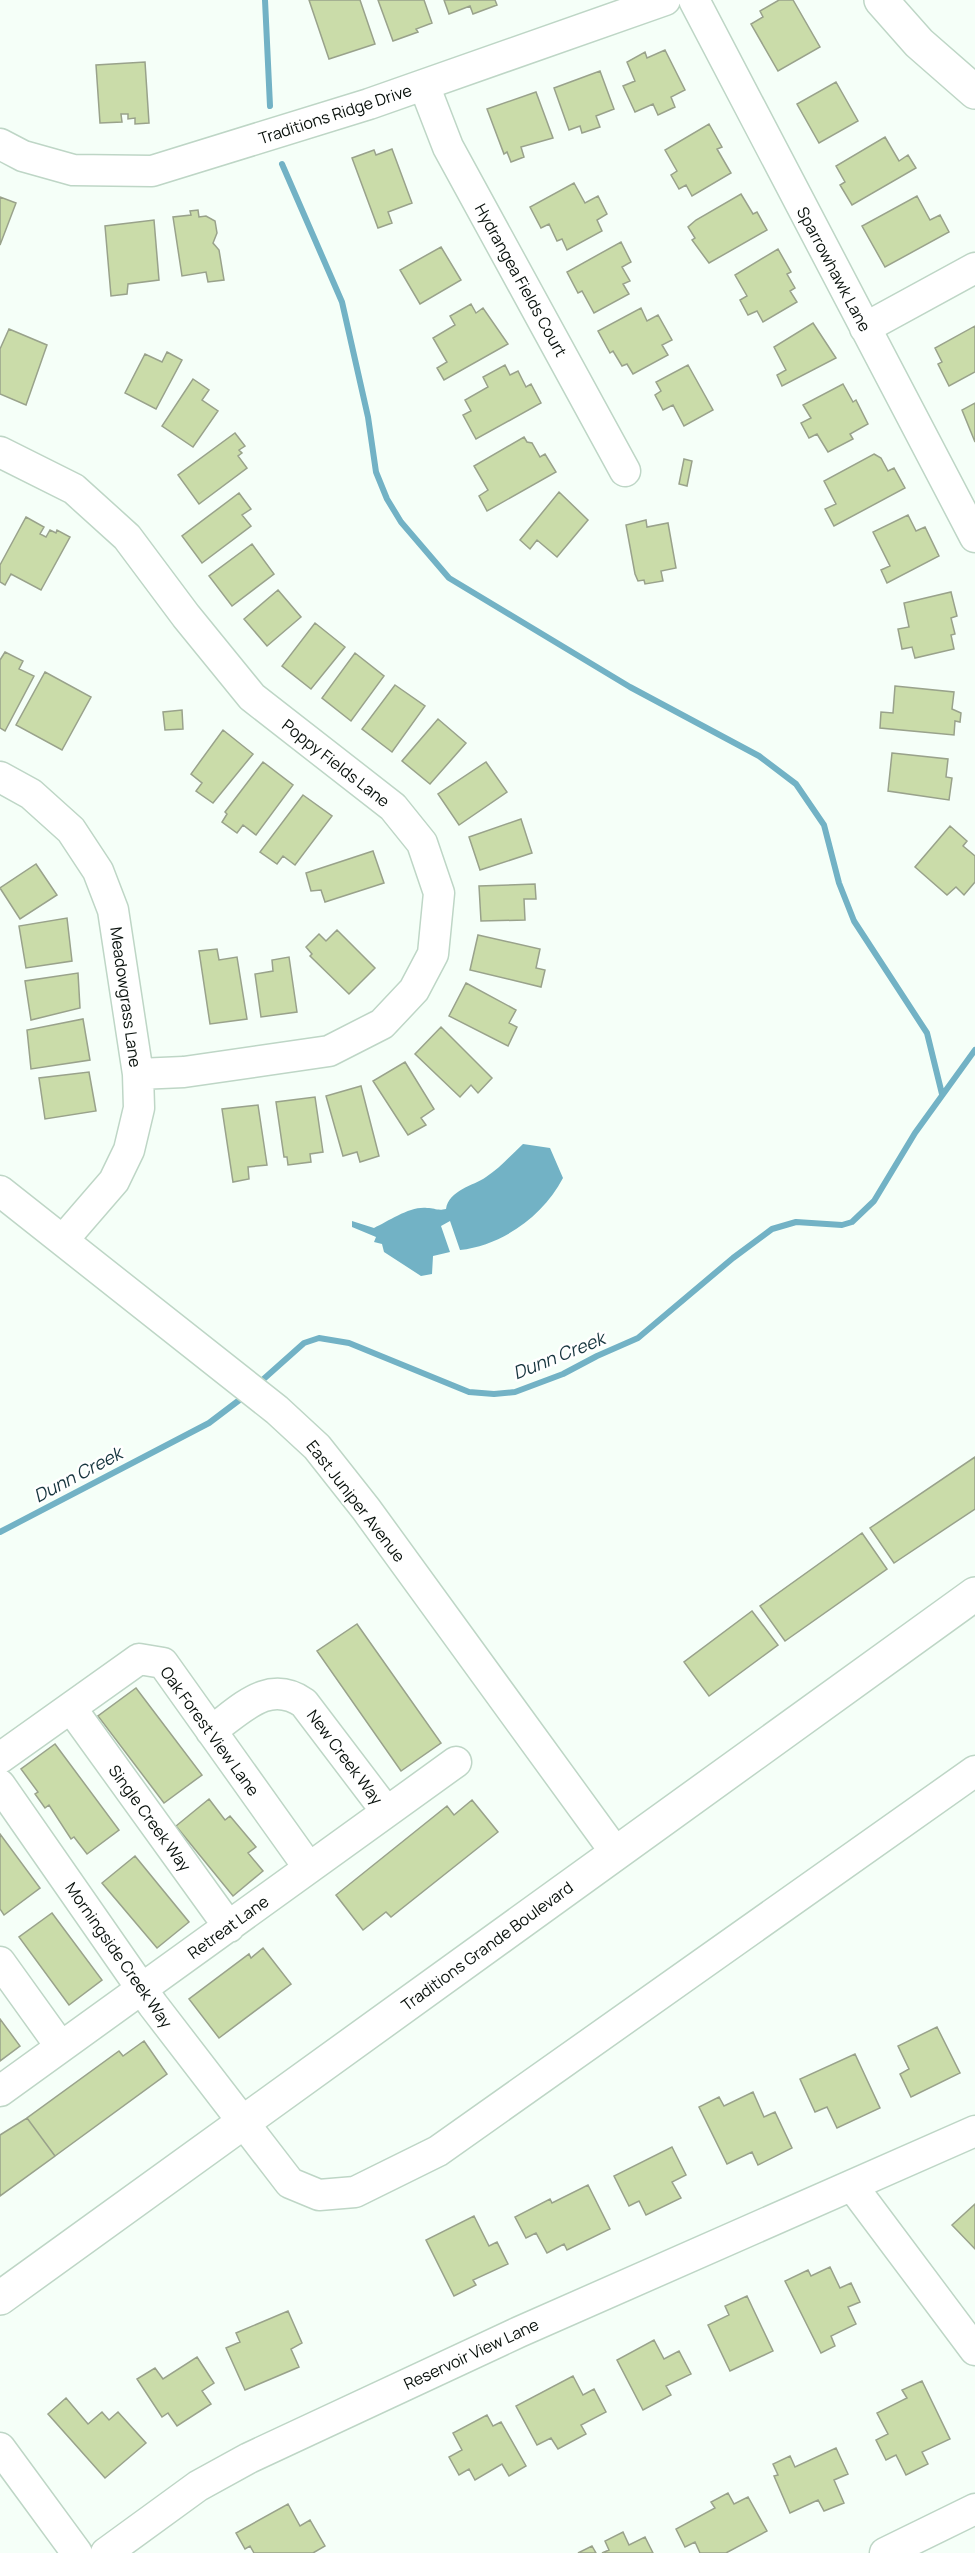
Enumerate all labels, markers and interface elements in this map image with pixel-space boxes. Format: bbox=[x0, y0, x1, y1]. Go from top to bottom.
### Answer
street label: Traditions Ridge Drive bbox=[256, 79, 414, 149]
street label: Hydrangea Fields Court bbox=[470, 200, 572, 360]
street label: Sparrowhawk Lane bbox=[792, 203, 876, 335]
street label: Poppy Fields Lane bbox=[278, 714, 394, 812]
street label: Meadowgrass Lane bbox=[105, 925, 147, 1069]
water label: Dunn Creek bbox=[509, 1325, 611, 1384]
street label: East Juniper Avenue bbox=[302, 1436, 410, 1566]
water label: Dunn Creek bbox=[29, 1439, 129, 1507]
street label: Oak Forest View Lane bbox=[155, 1662, 265, 1800]
street label: New Creek Way bbox=[302, 1705, 388, 1809]
street label: Single Creek Way bbox=[104, 1760, 197, 1876]
street label: Traditions Grande Boulevard bbox=[397, 1876, 577, 2016]
street label: Morningside Creek Way bbox=[60, 1878, 178, 2033]
street label: Retreat Lane bbox=[183, 1890, 273, 1964]
street label: Reservoir View Lane bbox=[400, 2313, 542, 2395]

